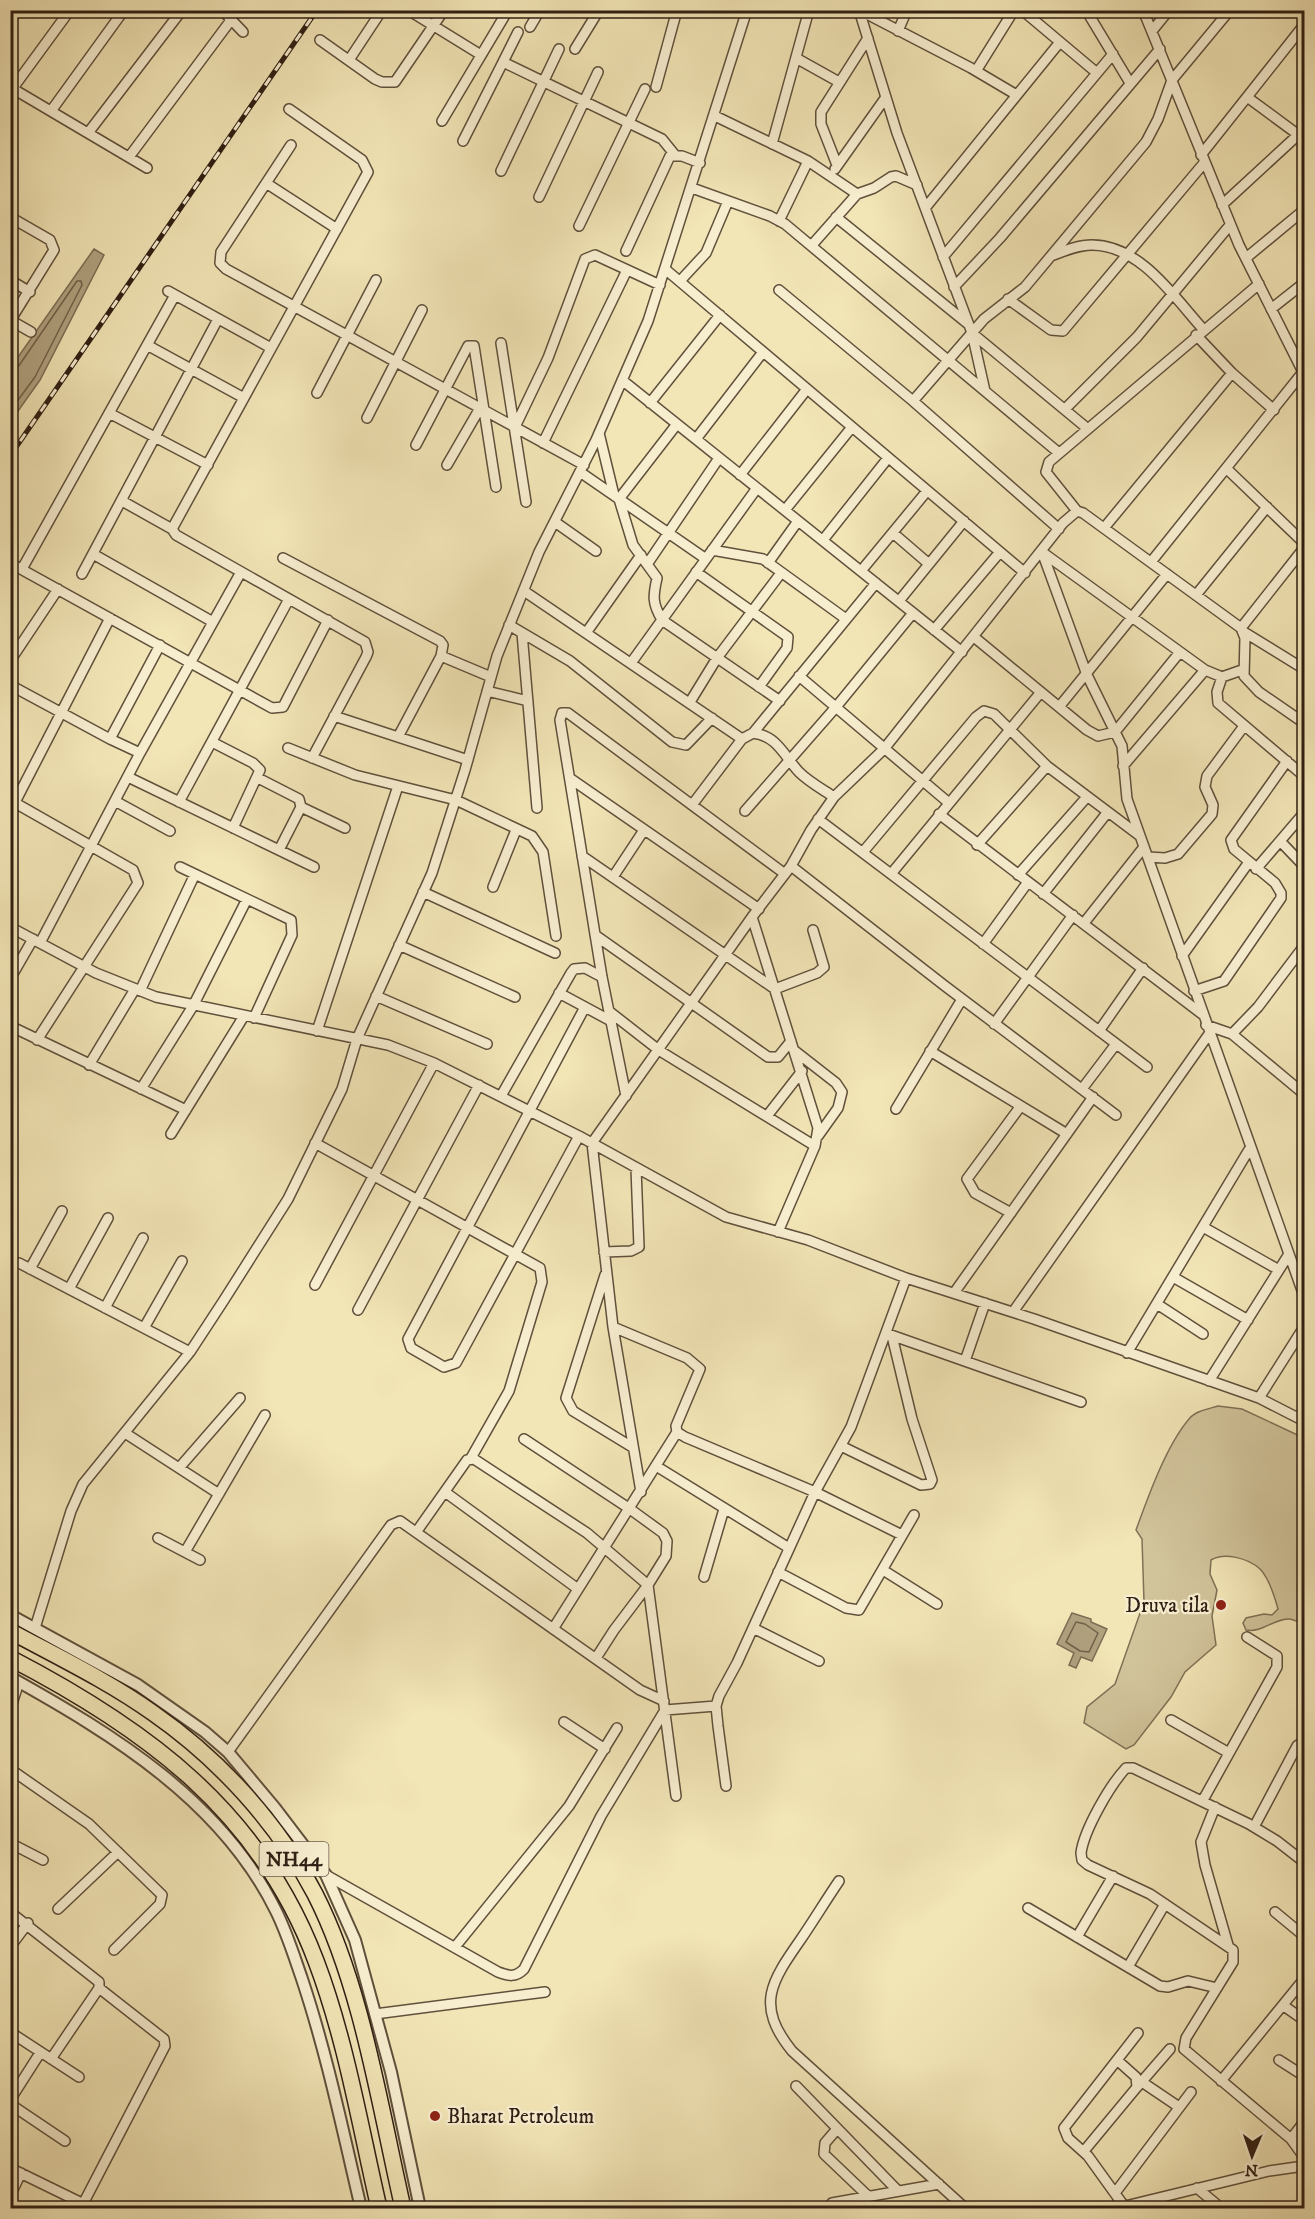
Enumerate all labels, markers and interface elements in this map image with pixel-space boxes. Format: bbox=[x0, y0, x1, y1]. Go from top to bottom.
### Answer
place label: Druva tila bbox=[1125, 1593, 1209, 1619]
marker: Druva tila bbox=[1214, 1598, 1228, 1612]
road number: NH44 bbox=[260, 1842, 328, 1876]
place label: Bharat Petroleum bbox=[447, 2104, 594, 2130]
marker: Bharat Petroleum bbox=[428, 2109, 442, 2123]
north arrow bbox=[1222, 2126, 1282, 2186]
text: N bbox=[1245, 2160, 1258, 2180]

